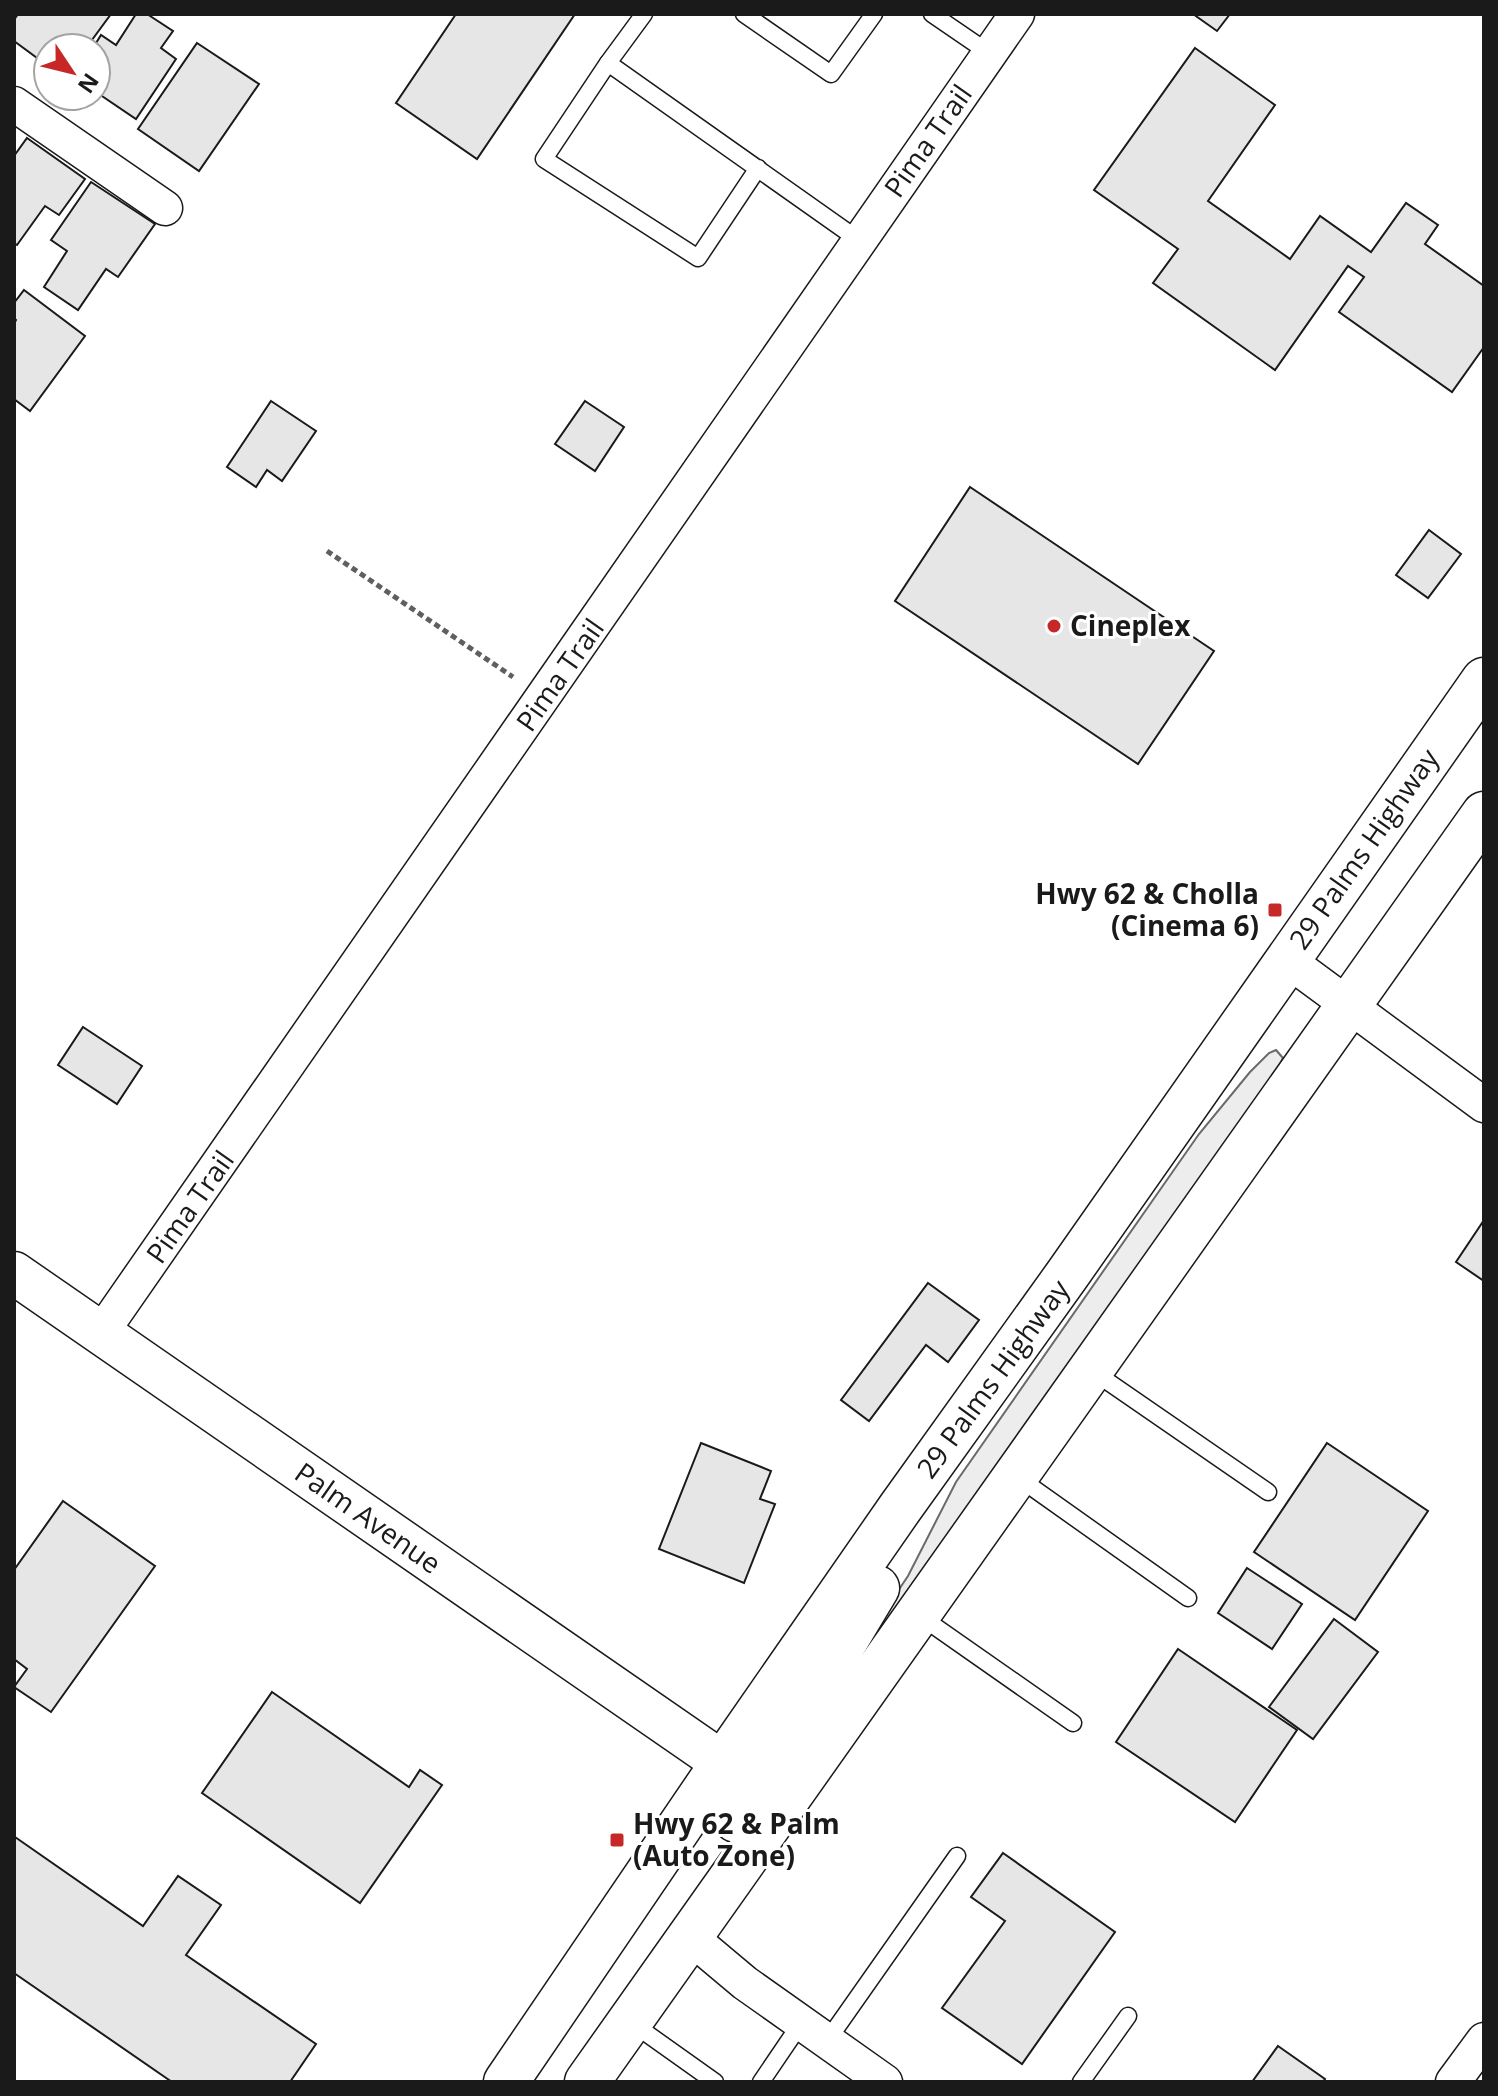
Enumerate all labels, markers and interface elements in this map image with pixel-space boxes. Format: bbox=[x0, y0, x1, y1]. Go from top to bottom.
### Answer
north arrow bbox=[32, 32, 112, 112]
text: N bbox=[72, 68, 107, 100]
street label: Pima Trail bbox=[875, 77, 980, 204]
place label: Cineplex bbox=[1070, 606, 1191, 644]
street label: Pima Trail bbox=[507, 611, 612, 738]
marker: Cineplex bbox=[1045, 617, 1063, 635]
street label: 29 Palms Highway bbox=[1280, 740, 1447, 956]
place label: Hwy 62 & Cholla (Cinema 6) bbox=[1035, 874, 1259, 944]
marker: Hwy 62 & Cholla (Cinema 6) bbox=[1266, 901, 1284, 919]
street label: Pima Trail bbox=[137, 1143, 242, 1270]
street label: 29 Palms Highway bbox=[907, 1271, 1078, 1485]
street label: Palm Avenue bbox=[288, 1453, 449, 1582]
place label: Hwy 62 & Palm (Auto Zone) bbox=[633, 1804, 840, 1874]
marker: Hwy 62 & Palm (Auto Zone) bbox=[608, 1831, 626, 1849]

